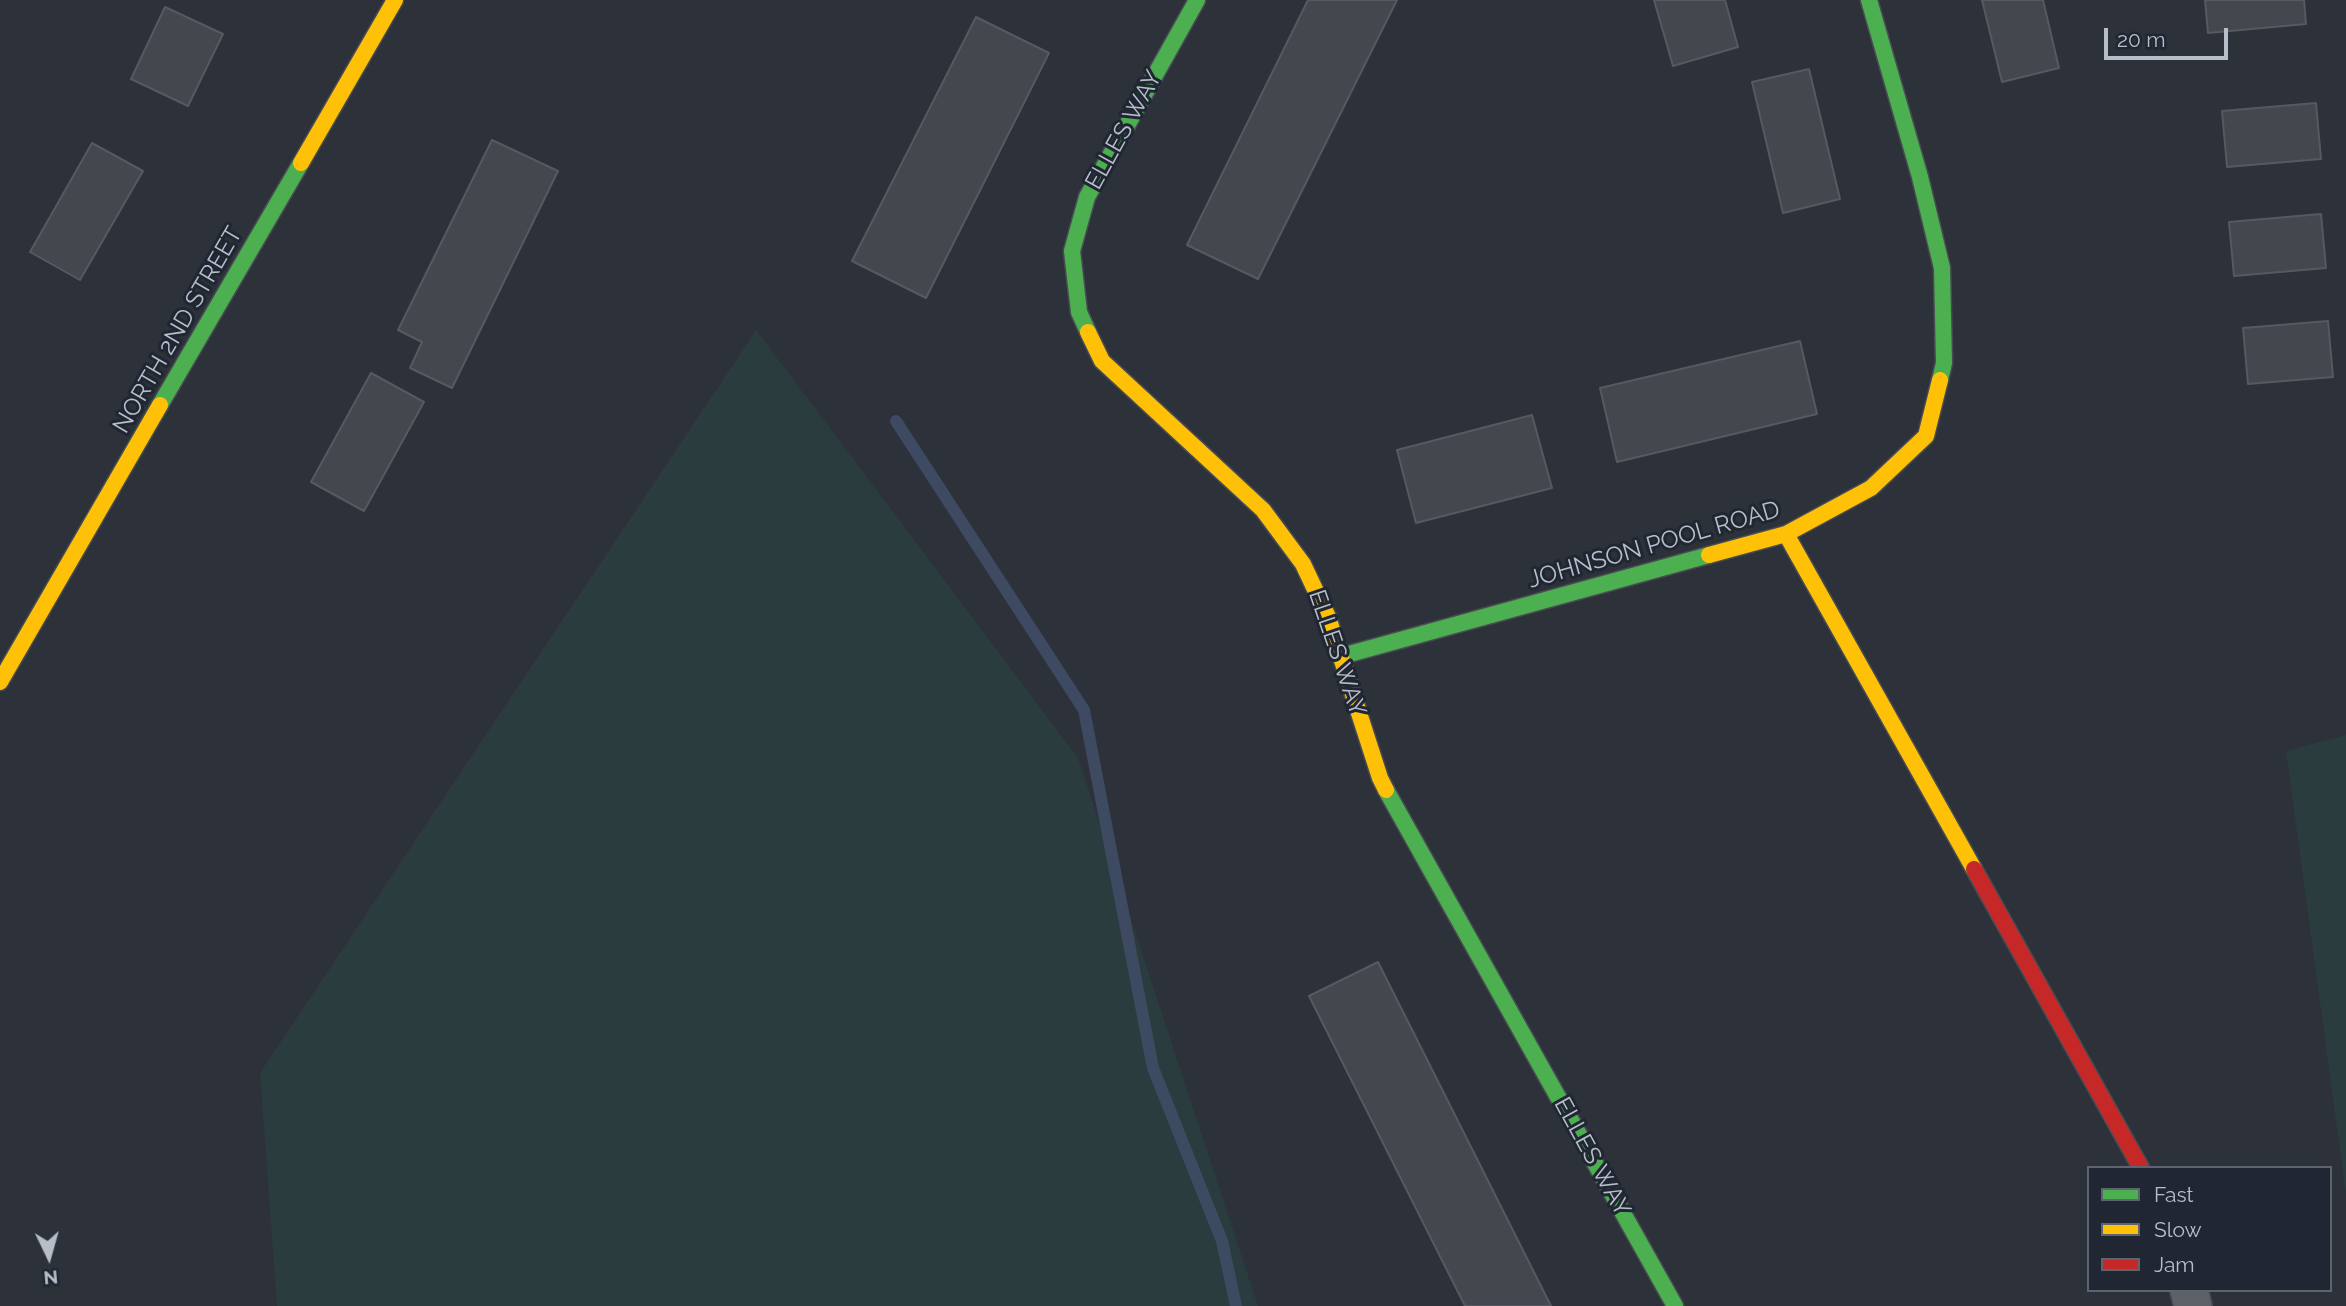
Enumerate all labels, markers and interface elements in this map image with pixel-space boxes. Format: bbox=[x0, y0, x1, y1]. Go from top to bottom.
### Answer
scale bar bbox=[2108, 14, 2232, 58]
text: 20 m bbox=[2117, 27, 2165, 52]
street label: ELLES WAY bbox=[1080, 66, 1168, 194]
street label: NORTH 2ND STREET bbox=[107, 222, 249, 438]
street label: JOHNSON POOL ROAD bbox=[1525, 495, 1783, 595]
street label: ELLES WAY bbox=[1302, 586, 1372, 720]
street label: ELLES WAY bbox=[1548, 1093, 1636, 1221]
legend bbox=[2087, 1166, 2332, 1292]
text: Fast bbox=[2154, 1182, 2194, 1207]
text: Slow bbox=[2154, 1217, 2202, 1242]
north arrow bbox=[14, 1222, 84, 1292]
text: Jam bbox=[2154, 1252, 2195, 1277]
text: N bbox=[43, 1266, 59, 1290]

